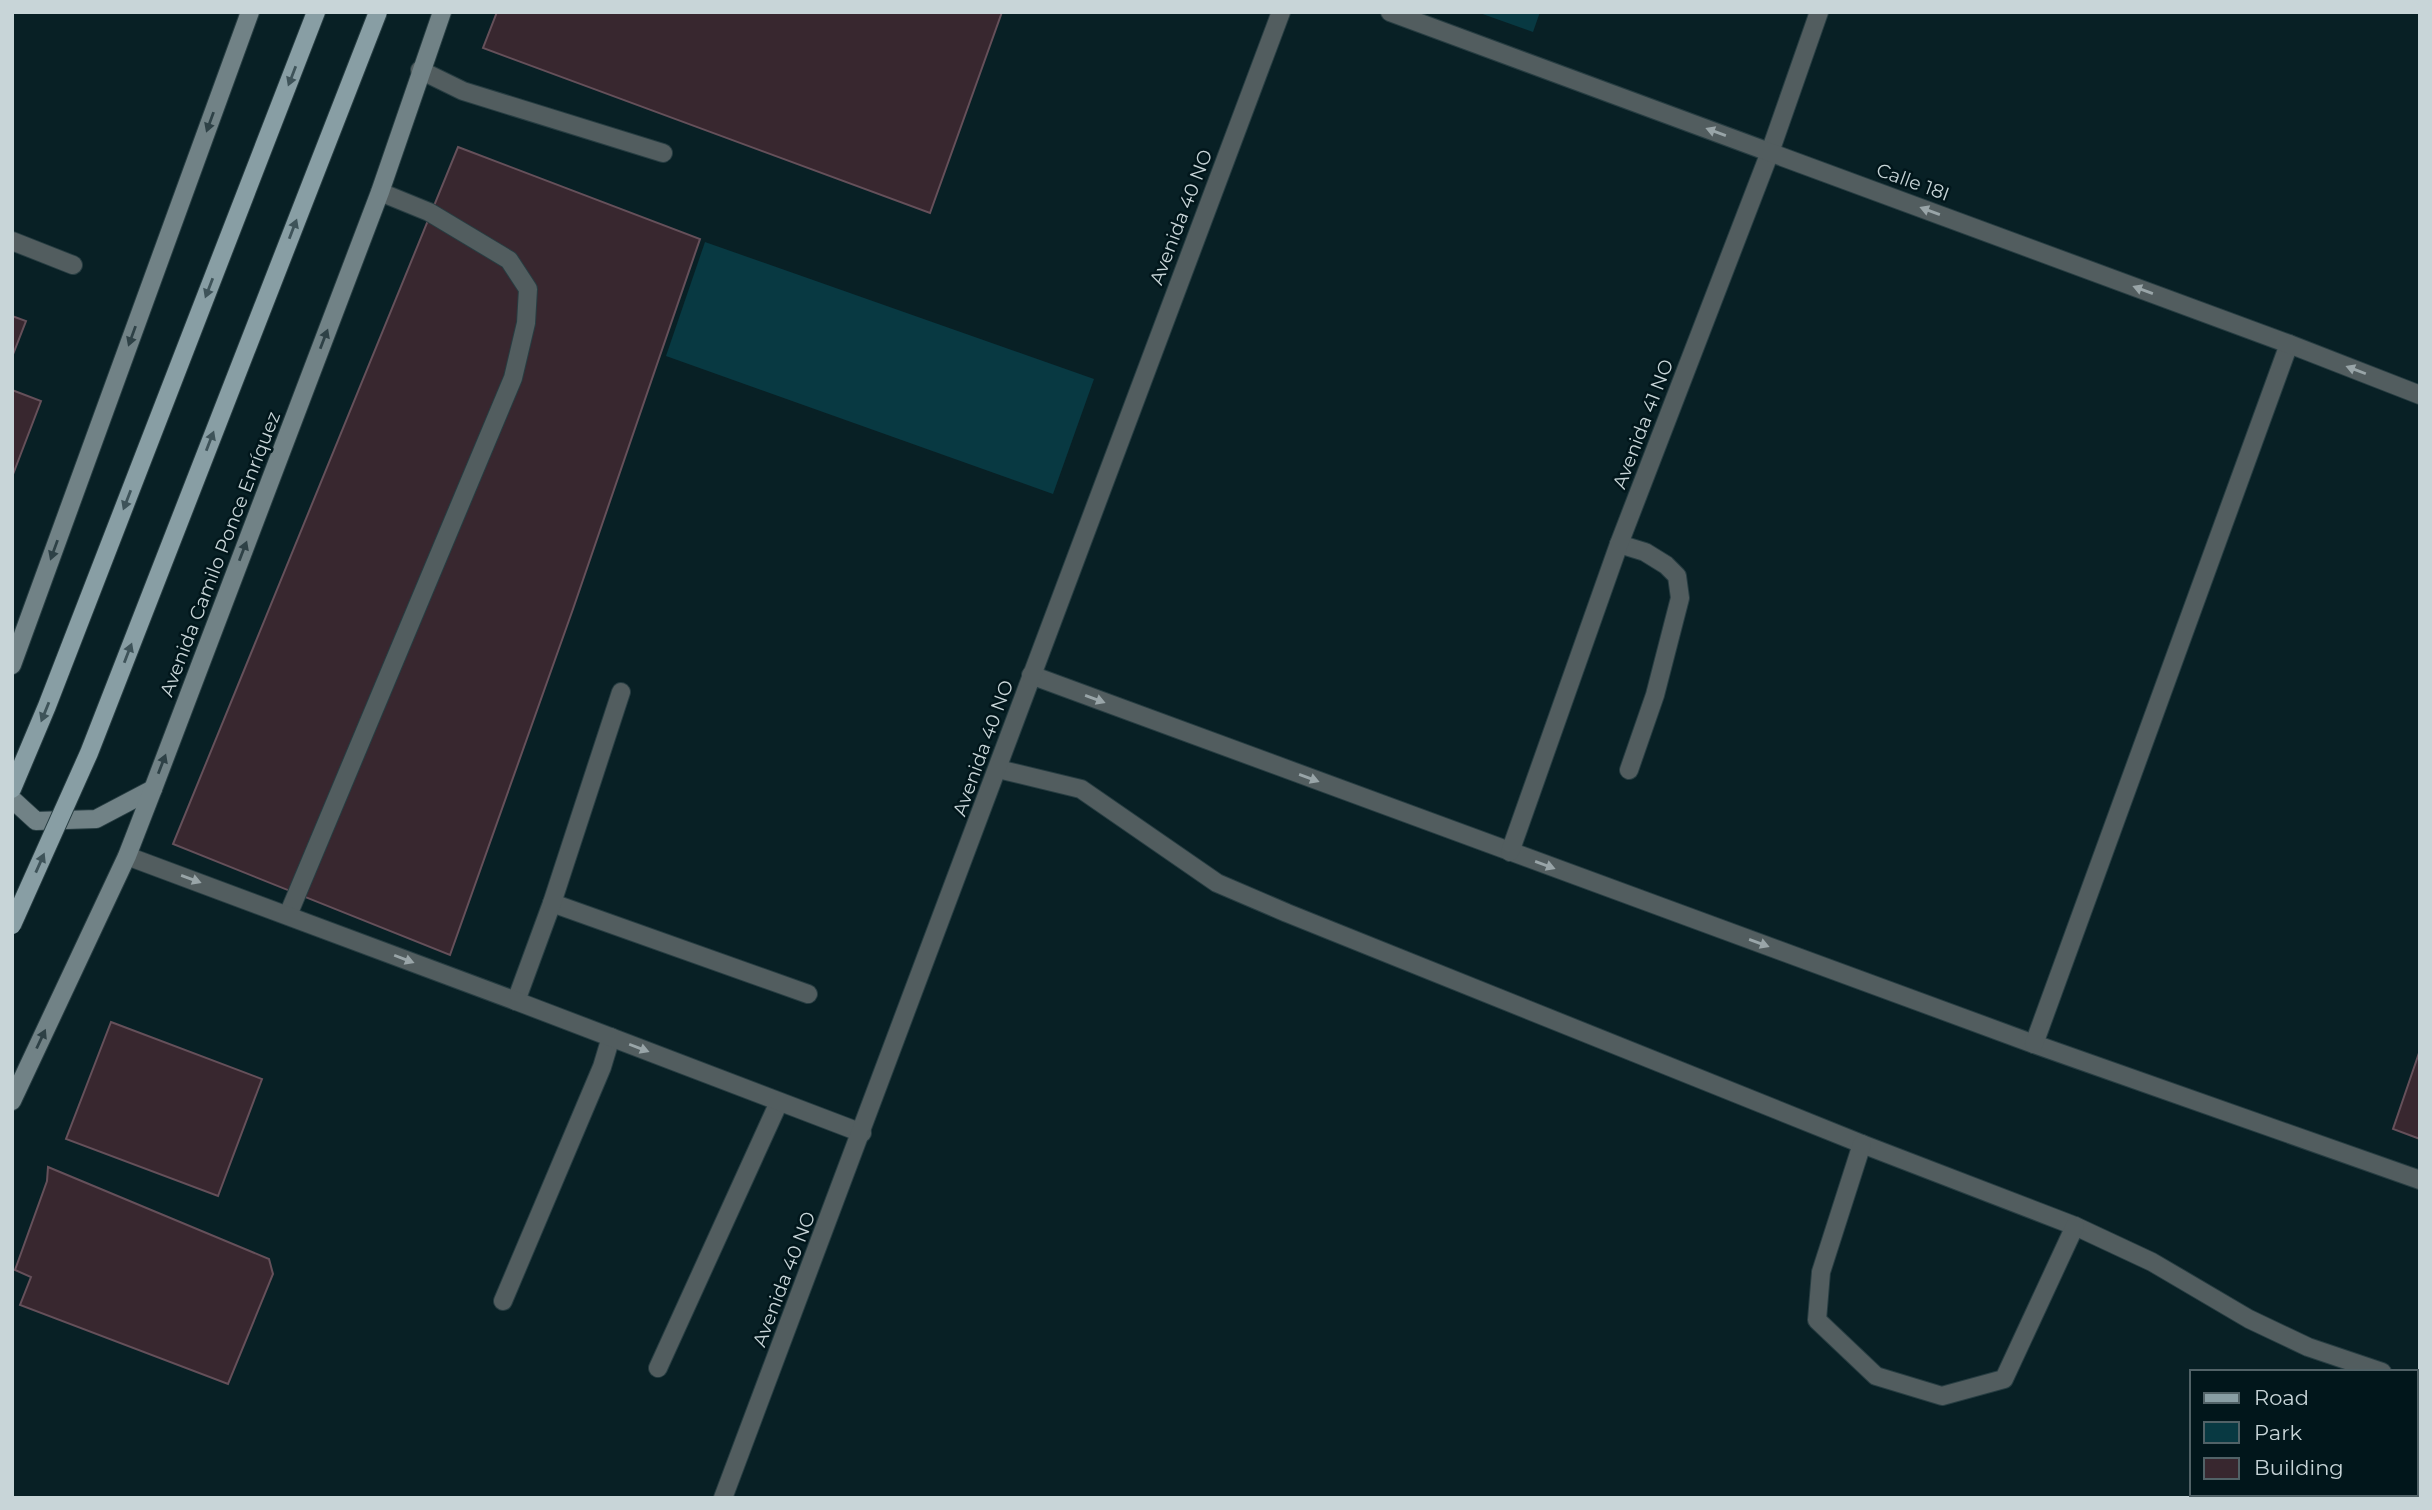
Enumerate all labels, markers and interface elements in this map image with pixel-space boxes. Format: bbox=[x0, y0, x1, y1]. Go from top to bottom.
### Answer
one-way arrow bbox=[286, 65, 297, 86]
one-way arrow bbox=[204, 112, 215, 133]
one-way arrow bbox=[1706, 126, 1727, 137]
street label: Avenida 40 NO bbox=[1145, 146, 1217, 288]
street label: Calle 18I bbox=[1873, 158, 1953, 206]
one-way arrow bbox=[1919, 205, 1940, 216]
one-way arrow bbox=[288, 219, 299, 240]
one-way arrow bbox=[204, 278, 215, 299]
one-way arrow bbox=[2133, 284, 2154, 295]
one-way arrow bbox=[126, 326, 137, 347]
one-way arrow bbox=[319, 328, 330, 349]
street label: Avenida 41 NO bbox=[1608, 356, 1678, 492]
one-way arrow bbox=[2346, 364, 2367, 375]
street label: Avenida Camilo Ponce Enríquez bbox=[155, 408, 285, 700]
one-way arrow bbox=[205, 430, 216, 451]
one-way arrow bbox=[122, 490, 133, 511]
one-way arrow bbox=[48, 539, 59, 560]
one-way arrow bbox=[238, 541, 249, 562]
one-way arrow bbox=[122, 642, 133, 663]
street label: Avenida 40 NO bbox=[948, 677, 1018, 819]
one-way arrow bbox=[1085, 694, 1106, 705]
one-way arrow bbox=[39, 702, 50, 723]
one-way arrow bbox=[157, 753, 168, 774]
one-way arrow bbox=[1298, 773, 1319, 784]
one-way arrow bbox=[34, 853, 46, 873]
one-way arrow bbox=[1535, 860, 1556, 871]
one-way arrow bbox=[180, 874, 201, 885]
one-way arrow bbox=[1748, 938, 1769, 949]
one-way arrow bbox=[393, 953, 414, 964]
one-way arrow bbox=[35, 1029, 47, 1049]
one-way arrow bbox=[629, 1043, 650, 1054]
street label: Avenida 40 NO bbox=[748, 1208, 820, 1350]
legend bbox=[2190, 1370, 2418, 1496]
text: Road bbox=[2254, 1385, 2309, 1410]
text: Park bbox=[2254, 1420, 2302, 1445]
text: Building bbox=[2254, 1455, 2344, 1480]

